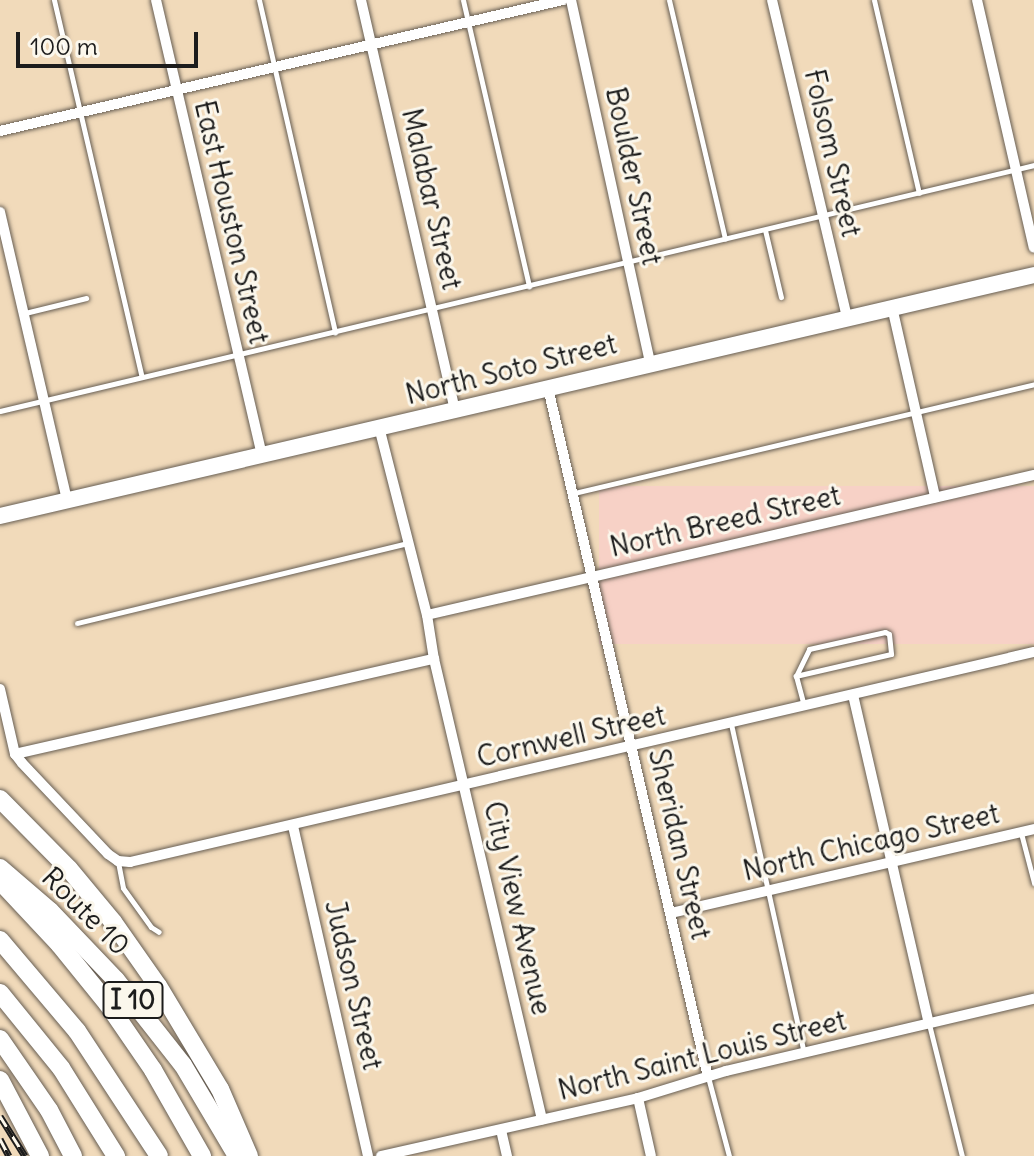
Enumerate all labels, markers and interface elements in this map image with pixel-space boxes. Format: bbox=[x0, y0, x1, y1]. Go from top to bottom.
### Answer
scale bar bbox=[20, 16, 202, 66]
text: 100 m bbox=[30, 31, 98, 61]
street label: Folsom Street bbox=[797, 66, 869, 240]
street label: Boulder Street bbox=[599, 84, 669, 268]
street label: East Houston Street bbox=[188, 97, 276, 347]
street label: Malabar Street bbox=[395, 105, 469, 293]
street label: North Soto Street bbox=[402, 327, 620, 411]
street label: North Breed Street bbox=[606, 478, 844, 564]
street label: Cornwell Street bbox=[474, 698, 668, 774]
street label: Sheridan Street bbox=[642, 745, 718, 943]
street label: North Chicago Street bbox=[740, 796, 1002, 888]
street label: City View Avenue bbox=[477, 798, 559, 1018]
street label: Route 10 bbox=[35, 860, 137, 962]
street label: Judson Street bbox=[318, 897, 390, 1073]
road number: I 10 bbox=[101, 978, 165, 1022]
street label: North Saint Louis Street bbox=[554, 1003, 850, 1107]

